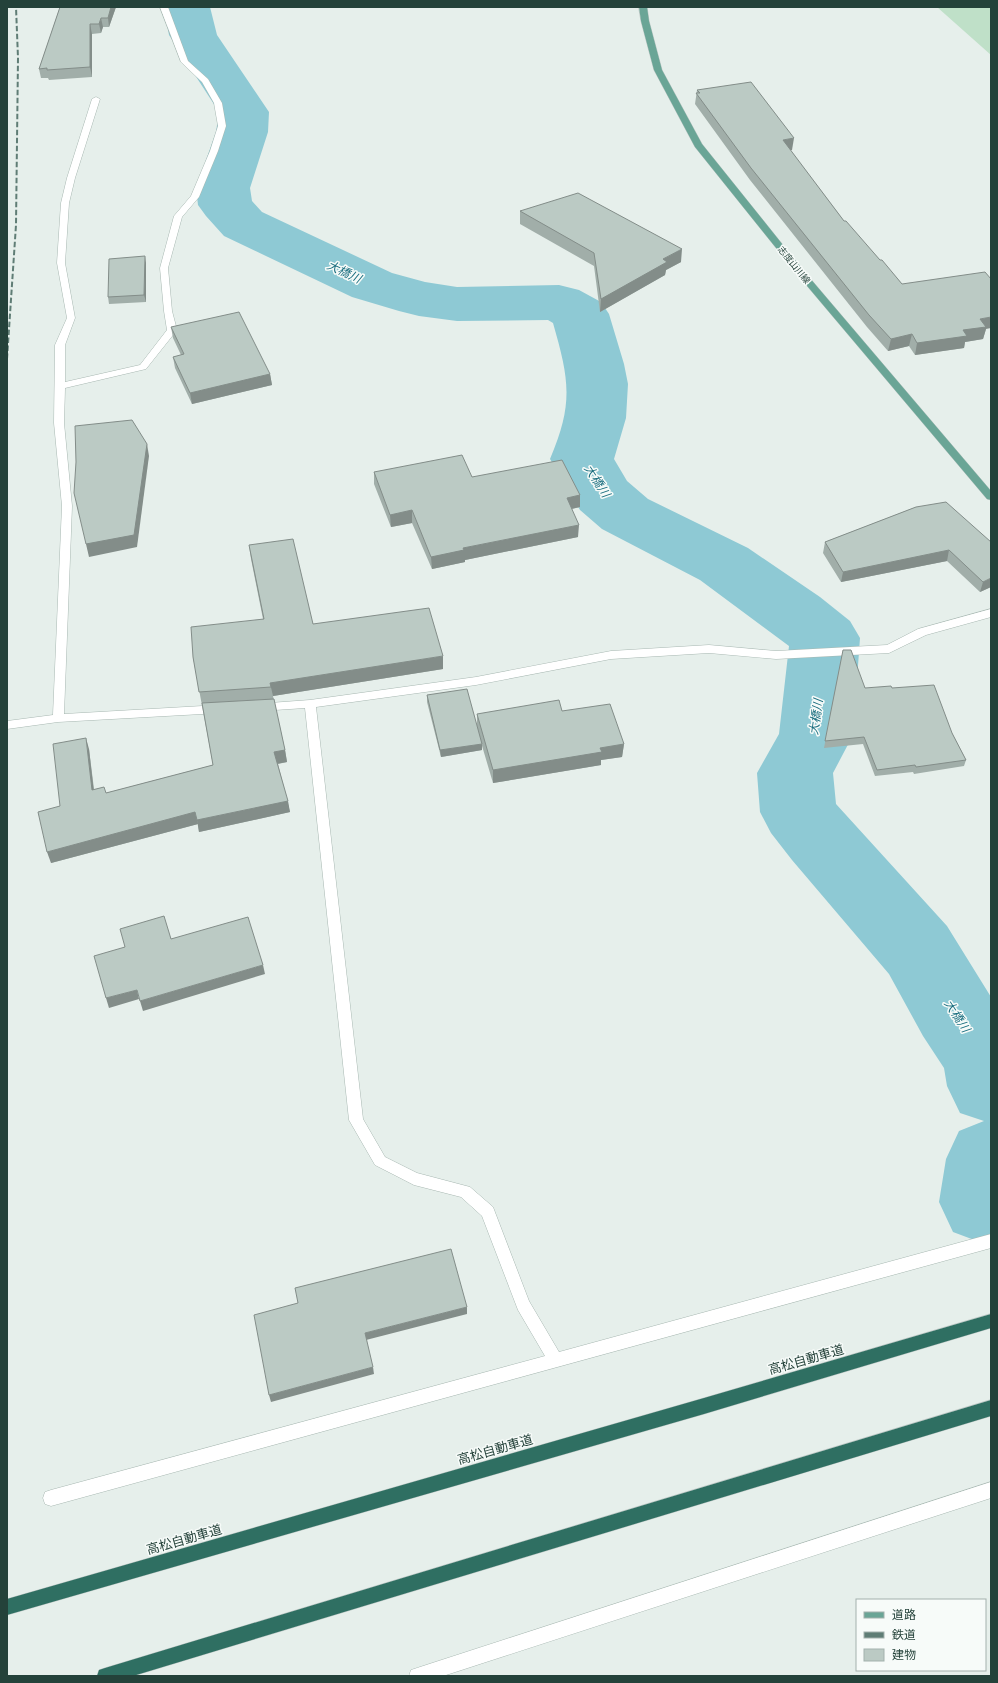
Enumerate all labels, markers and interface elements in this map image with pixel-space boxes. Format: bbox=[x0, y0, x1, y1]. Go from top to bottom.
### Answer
street label: 志度山川線 bbox=[776, 244, 813, 286]
water label: 大橋川 bbox=[325, 257, 366, 287]
water label: 大橋川 bbox=[581, 462, 615, 502]
water label: 大橋川 bbox=[806, 696, 826, 736]
water label: 大橋川 bbox=[941, 997, 975, 1037]
street label: 高松自動車道 bbox=[766, 1341, 846, 1377]
street label: 高松自動車道 bbox=[455, 1431, 535, 1467]
street label: 高松自動車道 bbox=[144, 1521, 224, 1557]
legend bbox=[856, 1599, 986, 1671]
text: 道路 bbox=[892, 1607, 916, 1622]
text: 鉄道 bbox=[892, 1627, 916, 1642]
text: 建物 bbox=[892, 1647, 916, 1662]

